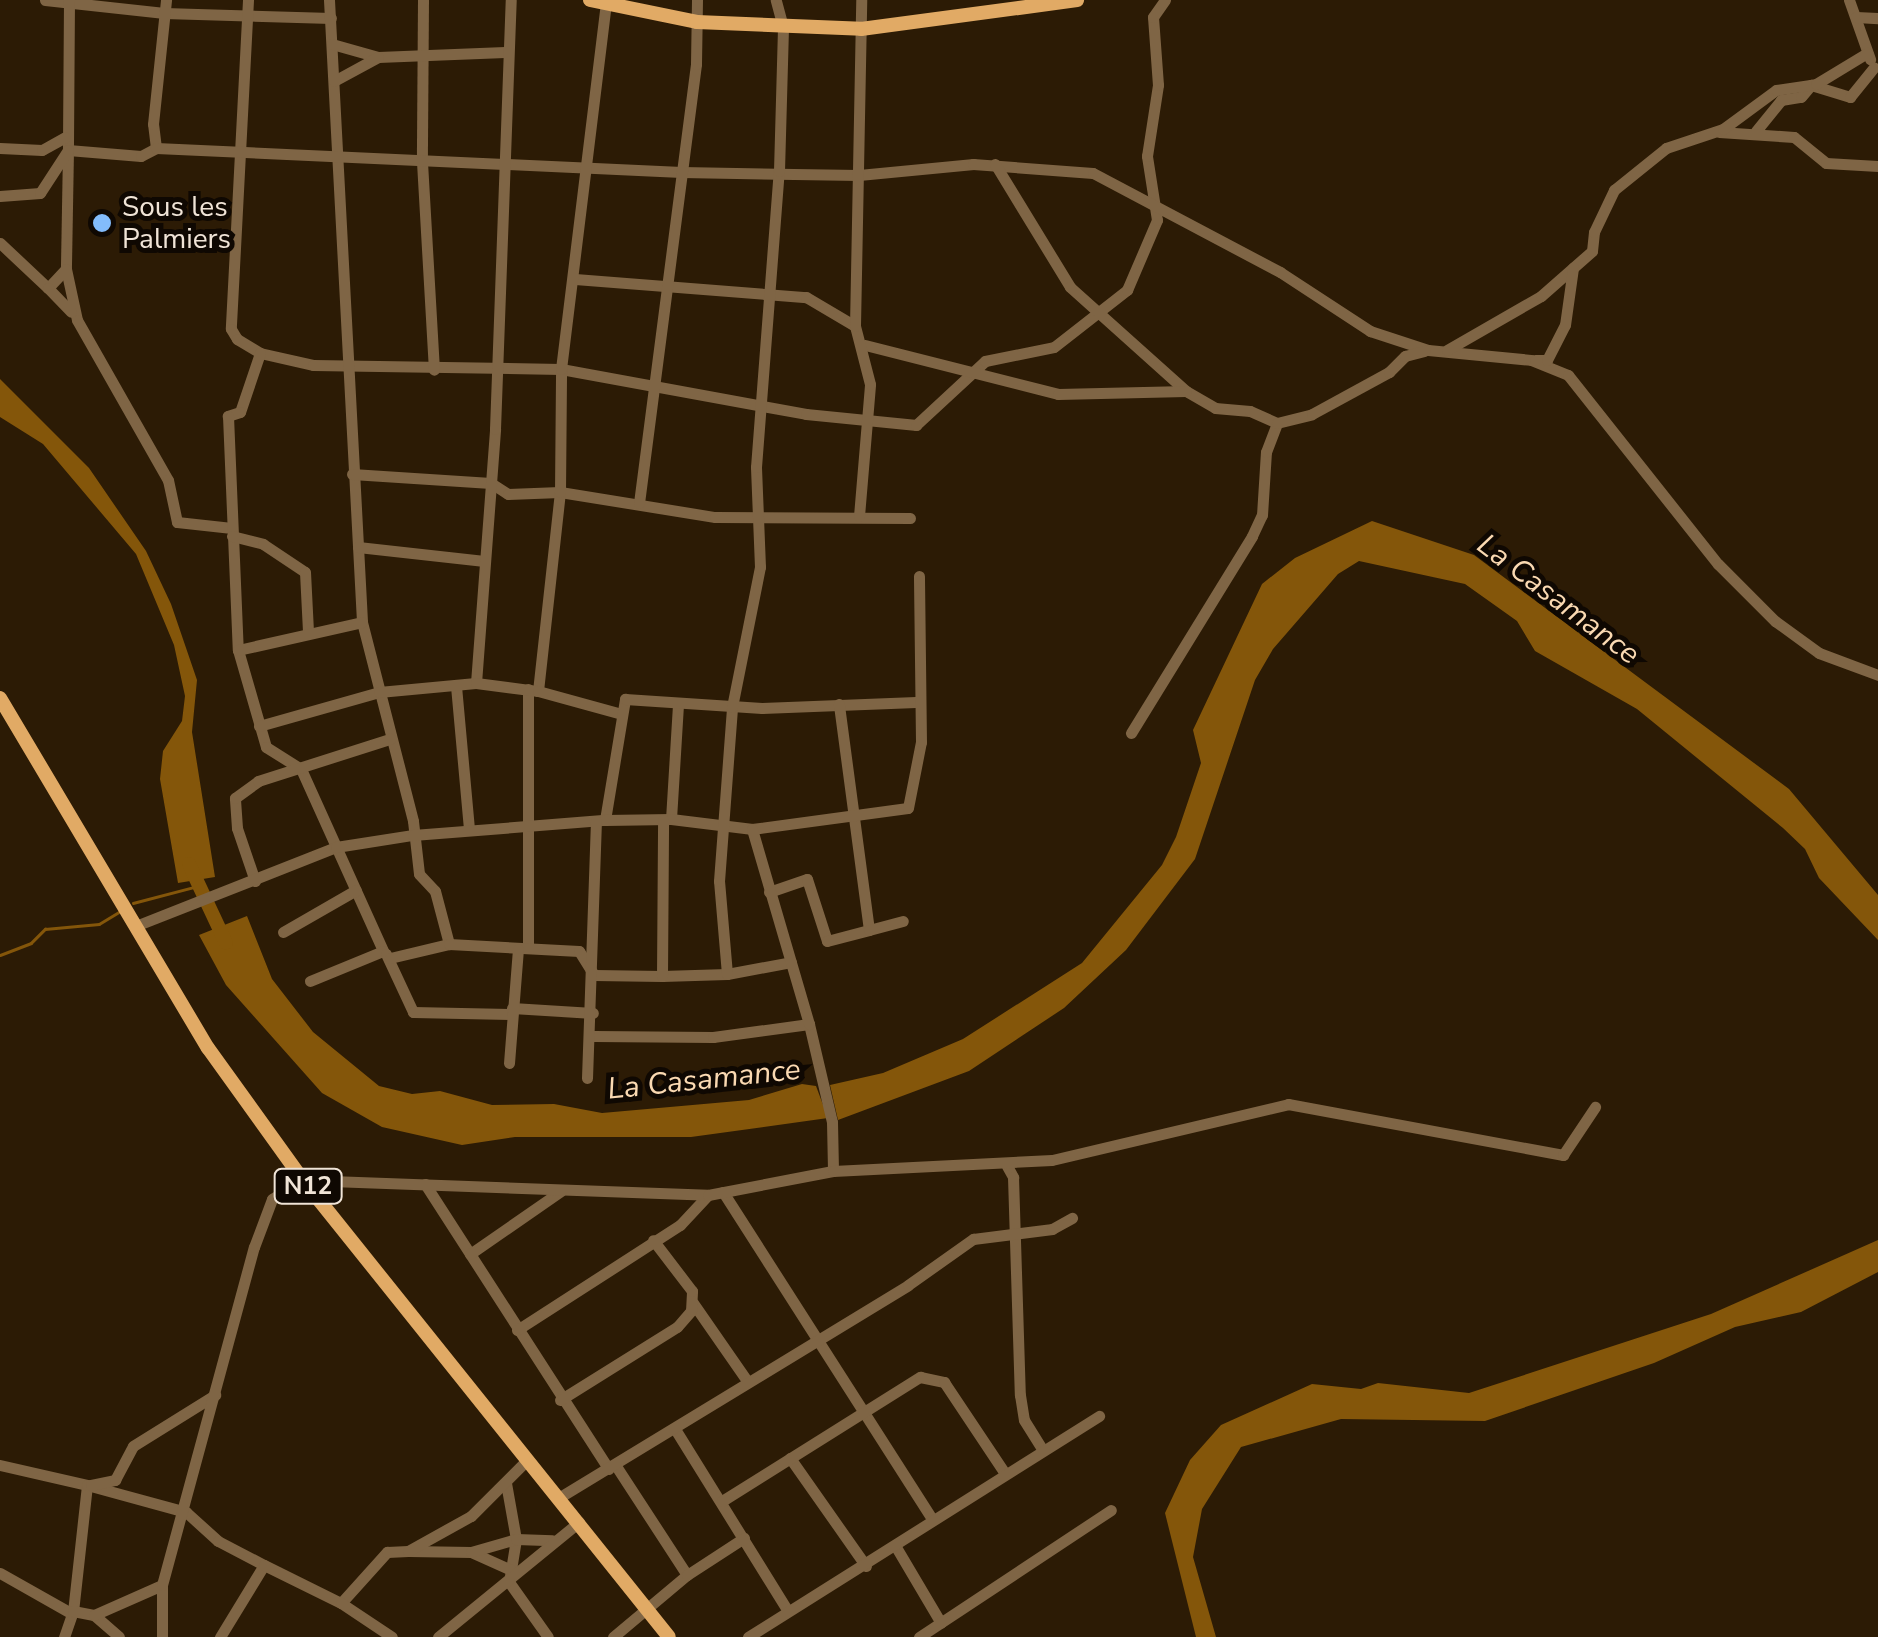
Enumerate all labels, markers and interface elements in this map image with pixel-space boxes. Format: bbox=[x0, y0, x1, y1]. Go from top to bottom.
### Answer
place label: Sous les Palmiers bbox=[122, 190, 231, 256]
marker: Sous les Palmiers bbox=[91, 212, 113, 234]
water label: La Casamance bbox=[1470, 527, 1646, 673]
water label: La Casamance bbox=[606, 1052, 802, 1108]
road number: N12 bbox=[273, 1166, 343, 1206]

